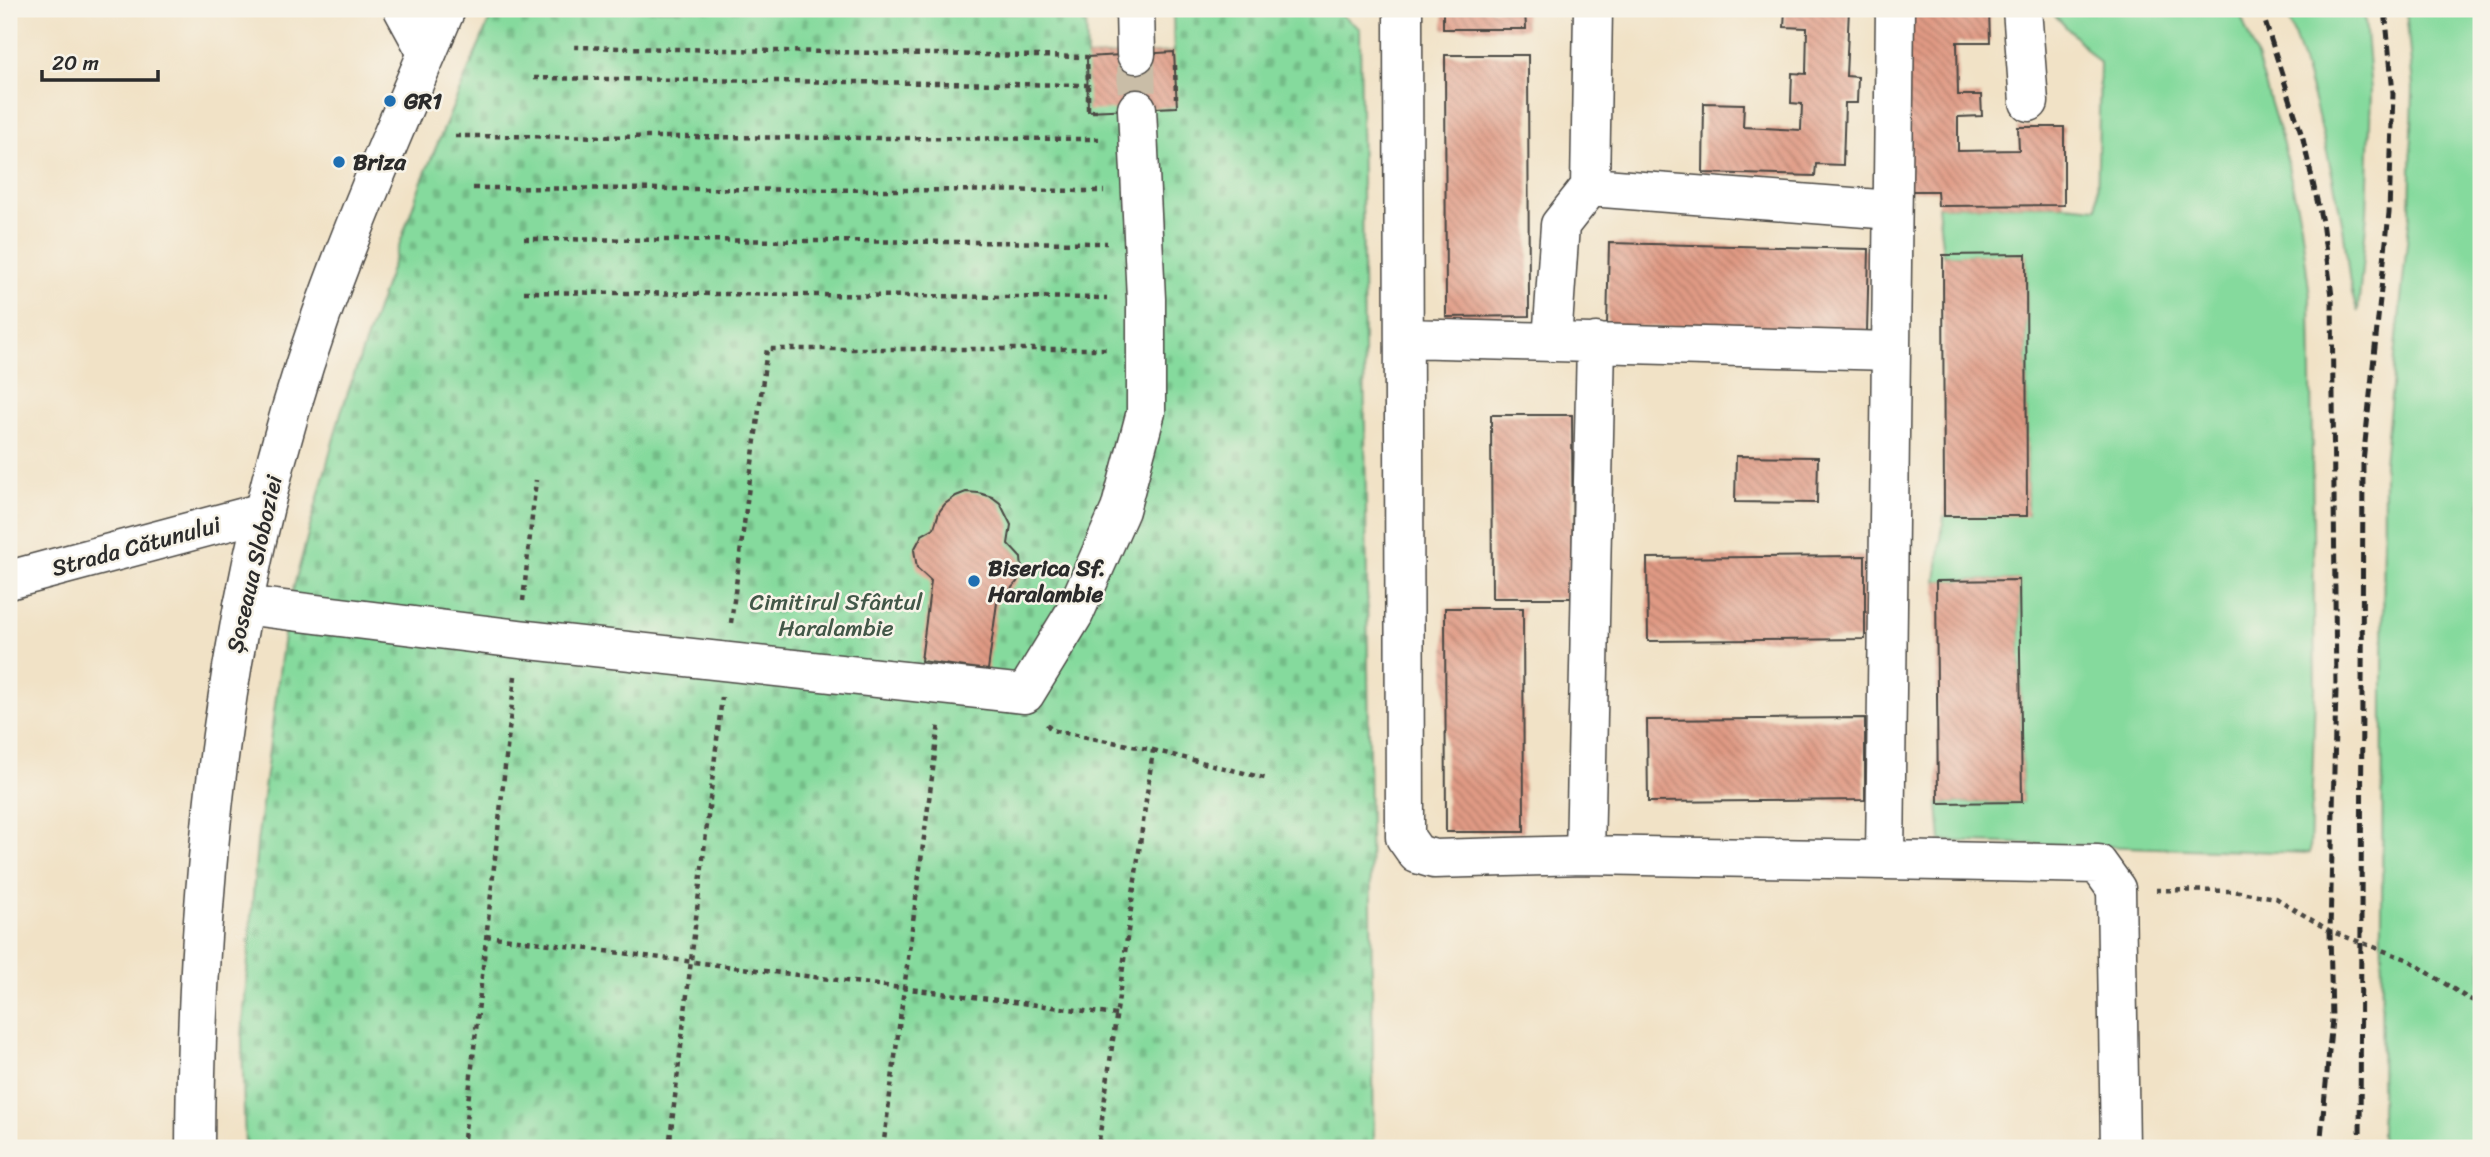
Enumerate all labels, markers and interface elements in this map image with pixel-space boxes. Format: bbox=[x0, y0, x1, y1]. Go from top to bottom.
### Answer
scale bar bbox=[42, 38, 158, 82]
text: 20 m bbox=[52, 44, 99, 82]
place label: GR1 bbox=[403, 81, 442, 122]
marker: GR1 bbox=[382, 93, 398, 109]
place label: Briza bbox=[353, 142, 407, 183]
marker: Briza bbox=[331, 154, 347, 170]
street label: Șoseaua Sloboziei bbox=[214, 471, 295, 657]
street label: Strada Cătunului bbox=[47, 504, 226, 589]
place label: Biserica Sf. Haralambie bbox=[987, 548, 1106, 615]
marker: Biserica Sf. Haralambie bbox=[966, 573, 982, 589]
park label: Cimitirul Sfântul Haralambie bbox=[750, 582, 923, 649]

